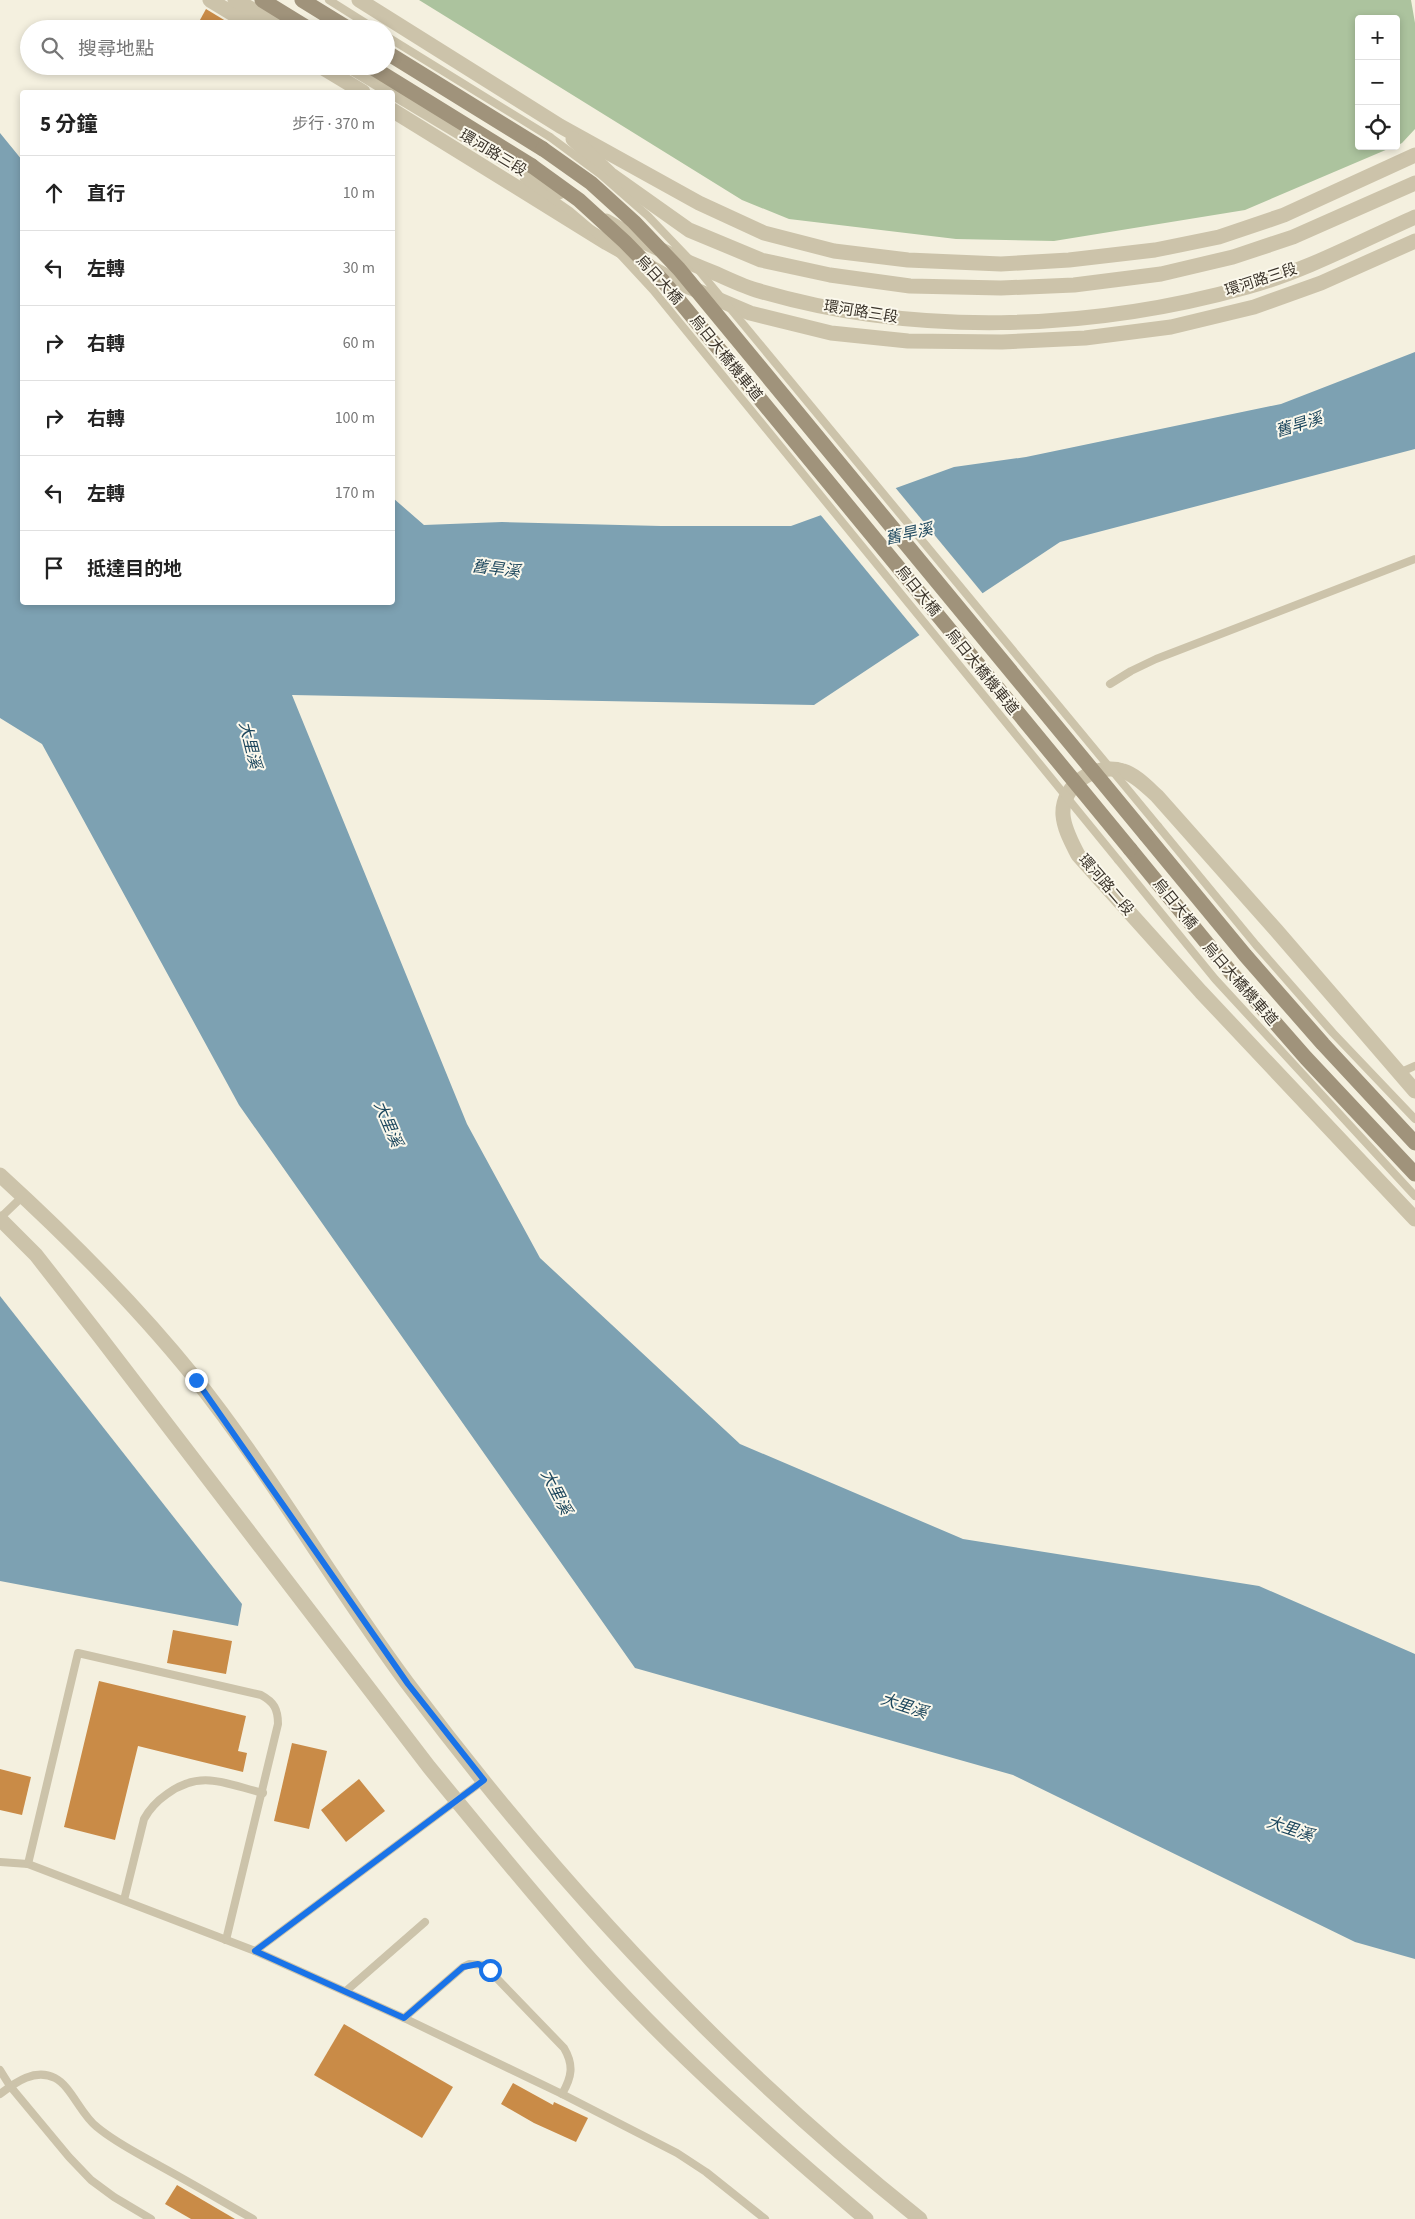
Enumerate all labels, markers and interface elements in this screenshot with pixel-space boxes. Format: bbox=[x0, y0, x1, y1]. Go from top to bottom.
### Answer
map controls bbox=[1355, 15, 1400, 150]
button: + bbox=[1355, 15, 1400, 60]
search box bbox=[20, 20, 395, 75]
icon: search bbox=[38, 34, 66, 62]
text: 搜尋地點 bbox=[78, 36, 154, 63]
button: − bbox=[1355, 60, 1400, 105]
button: locate bbox=[1355, 105, 1400, 150]
text: 5 分鐘 bbox=[40, 109, 97, 139]
text: 步行 · 370 m bbox=[292, 113, 375, 135]
street label: 環河路三段 bbox=[455, 125, 531, 181]
icon: ahead bbox=[40, 179, 68, 207]
text: 直行 bbox=[87, 181, 125, 208]
text: 10 m bbox=[343, 182, 375, 204]
street label: 烏日大橋 bbox=[631, 251, 687, 309]
icon: left bbox=[40, 254, 68, 282]
text: 左轉 bbox=[87, 256, 125, 283]
text: 30 m bbox=[343, 257, 375, 279]
street label: 環河路三段 bbox=[1222, 258, 1300, 302]
street label: 環河路三段 bbox=[822, 296, 900, 328]
street label: 烏日大橋機車道 bbox=[685, 311, 767, 405]
icon: right bbox=[40, 329, 68, 357]
text: 右轉 bbox=[87, 331, 125, 358]
text: 60 m bbox=[343, 332, 375, 354]
icon: right bbox=[40, 404, 68, 432]
text: 右轉 bbox=[87, 406, 125, 433]
text: 100 m bbox=[335, 407, 375, 429]
water label: 舊旱溪 bbox=[1273, 407, 1327, 443]
icon: left bbox=[40, 479, 68, 507]
text: 左轉 bbox=[87, 481, 125, 508]
text: 170 m bbox=[335, 482, 375, 504]
water label: 舊旱溪 bbox=[883, 518, 937, 550]
icon: arrive bbox=[40, 554, 68, 582]
water label: 舊旱溪 bbox=[471, 555, 523, 583]
text: 抵達目的地 bbox=[87, 556, 182, 583]
street label: 烏日大橋 bbox=[891, 561, 945, 621]
street label: 烏日大橋機車道 bbox=[941, 625, 1023, 719]
water label: 大里溪 bbox=[234, 719, 267, 773]
street label: 環河路二段 bbox=[1073, 850, 1139, 920]
street label: 烏日大橋 bbox=[1148, 874, 1202, 934]
street label: 烏日大橋機車道 bbox=[1198, 937, 1282, 1031]
water label: 大里溪 bbox=[368, 1098, 408, 1152]
route end bbox=[185, 1369, 208, 1392]
water label: 大里溪 bbox=[535, 1466, 578, 1520]
water label: 大里溪 bbox=[878, 1688, 932, 1724]
water label: 大里溪 bbox=[1264, 1811, 1318, 1847]
route start bbox=[479, 1959, 502, 1982]

